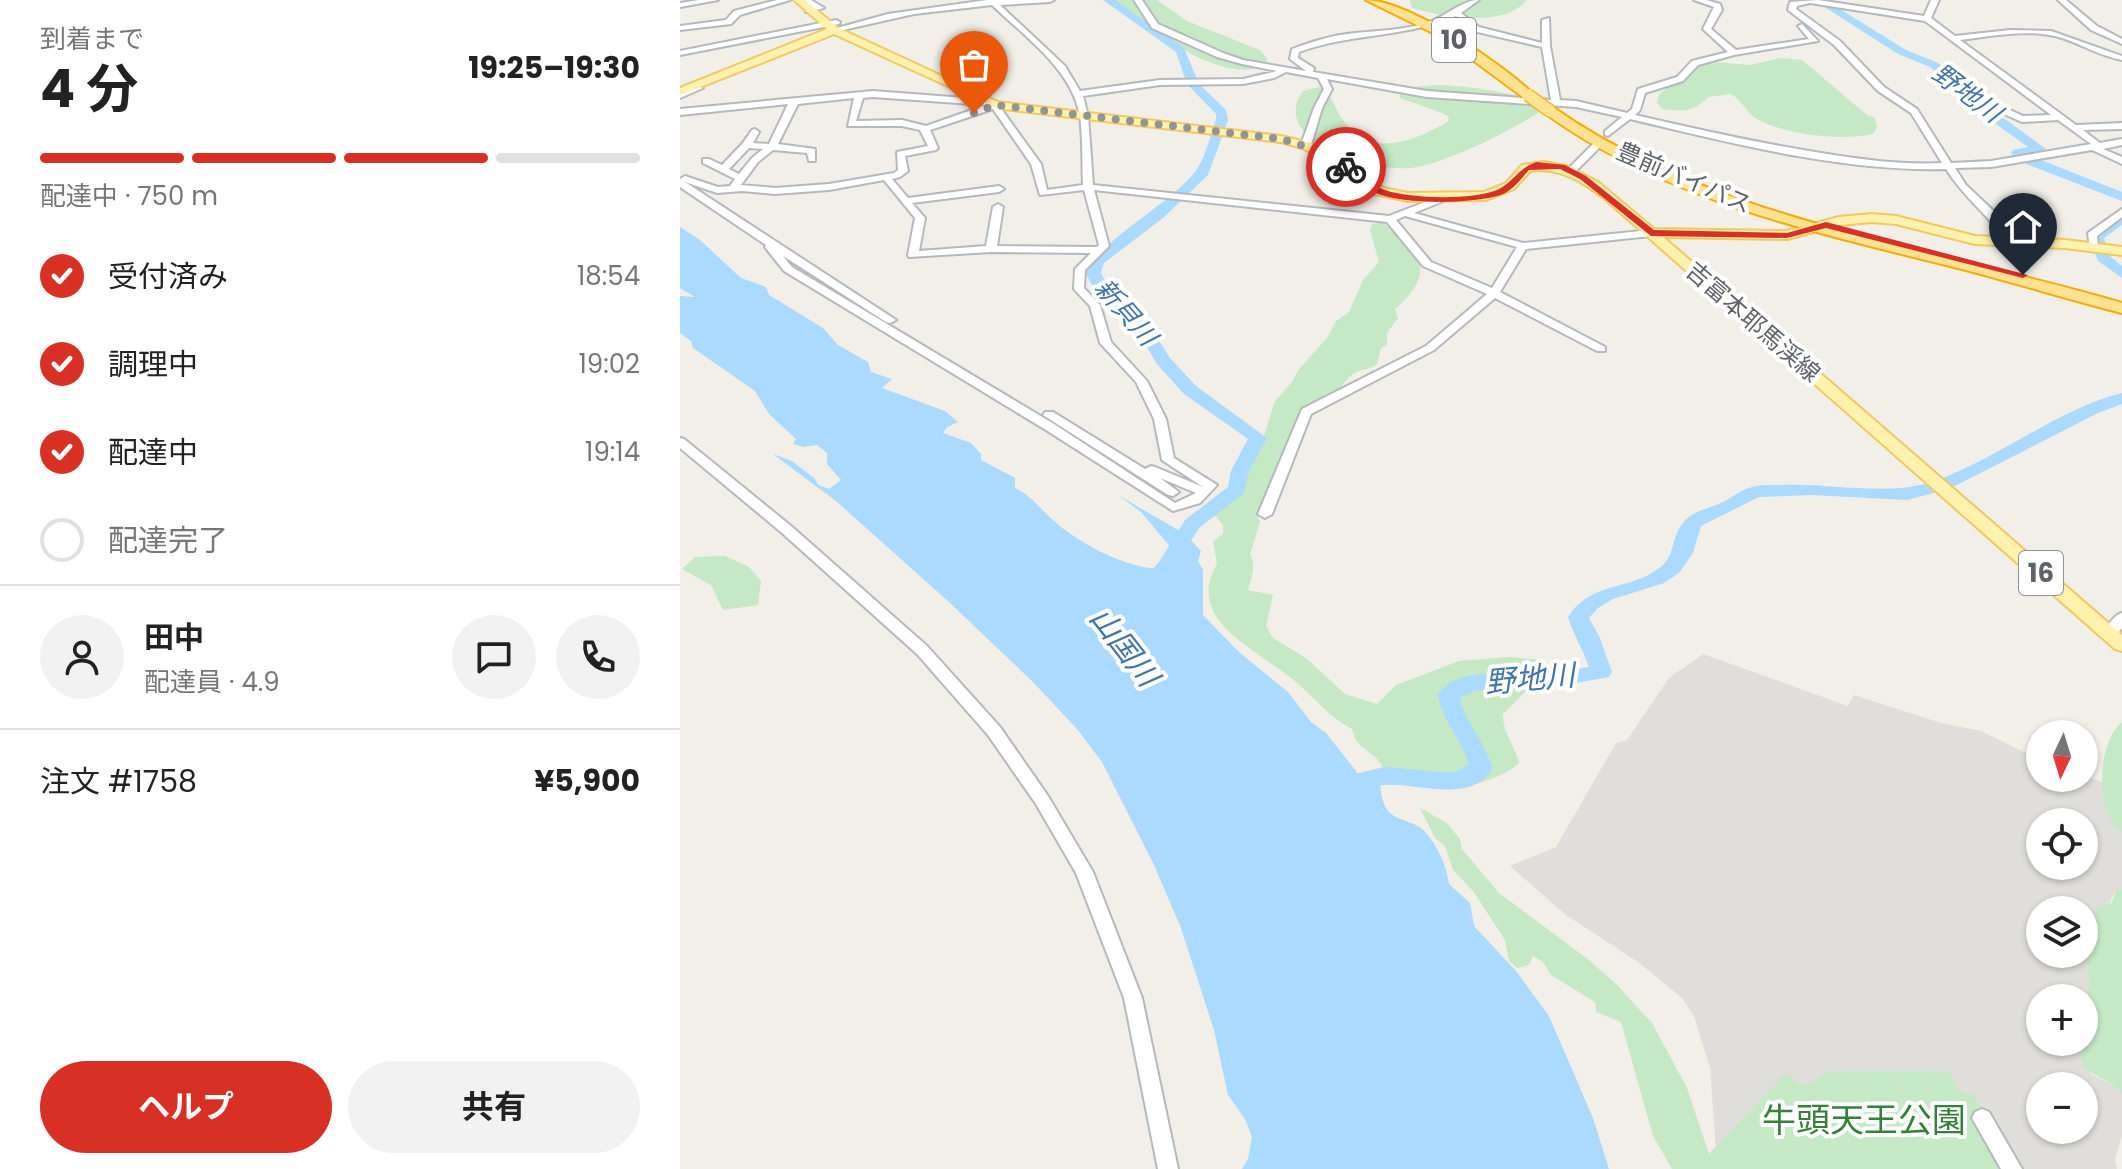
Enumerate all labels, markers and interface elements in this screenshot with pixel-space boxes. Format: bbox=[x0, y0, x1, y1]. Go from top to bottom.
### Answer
road number: 10 bbox=[1432, 18, 1476, 62]
text: 到着まで bbox=[40, 21, 144, 57]
pin bbox=[940, 31, 1008, 113]
icon: bag bbox=[952, 43, 996, 87]
text: 19:25–19:30 bbox=[468, 46, 640, 89]
text: 4 分 bbox=[40, 52, 138, 125]
water label: 野地川 bbox=[1925, 55, 2011, 133]
courier bbox=[1306, 127, 1386, 207]
street label: 豊前バイパス bbox=[1612, 134, 1757, 221]
icon: bike bbox=[1324, 145, 1368, 189]
text: 配達中 · 750 m bbox=[40, 178, 218, 214]
pin bbox=[1989, 193, 2057, 275]
icon: home bbox=[2001, 205, 2045, 249]
icon: check bbox=[40, 254, 84, 298]
street label: 吉富本耶馬渓線 bbox=[1679, 254, 1828, 389]
text: 受付済み bbox=[108, 255, 228, 298]
text: 18:54 bbox=[577, 258, 640, 294]
water label: 新貝川 bbox=[1087, 271, 1167, 356]
icon: check bbox=[40, 342, 84, 386]
text: 調理中 bbox=[108, 343, 198, 386]
text: 19:02 bbox=[578, 346, 640, 382]
icon: check bbox=[40, 430, 84, 474]
text: 配達中 bbox=[108, 431, 198, 474]
text: 19:14 bbox=[585, 434, 640, 470]
text: 配達完了 bbox=[108, 519, 228, 562]
road number: 16 bbox=[2019, 551, 2063, 595]
water label: 山国川 bbox=[1080, 598, 1171, 698]
button: person bbox=[40, 615, 124, 699]
button: chat bbox=[452, 615, 536, 699]
button: phone bbox=[556, 615, 640, 699]
text: 田中 bbox=[144, 616, 204, 659]
water label: 野地川 bbox=[1483, 653, 1580, 704]
text: 配達員 · 4.9 bbox=[144, 664, 280, 700]
north arrow bbox=[2026, 720, 2098, 792]
map controls bbox=[2026, 720, 2098, 1144]
text: ¥5,900 bbox=[534, 759, 640, 802]
text: 注文 #1758 bbox=[40, 760, 197, 803]
button: locate bbox=[2026, 808, 2098, 880]
button: layers bbox=[2026, 896, 2098, 968]
button: + bbox=[2026, 984, 2098, 1056]
button: ヘルプ bbox=[40, 1061, 332, 1153]
button: 共有 bbox=[348, 1061, 640, 1153]
button: − bbox=[2026, 1072, 2098, 1144]
park label: 牛頭天王公園 bbox=[1762, 1096, 1966, 1144]

